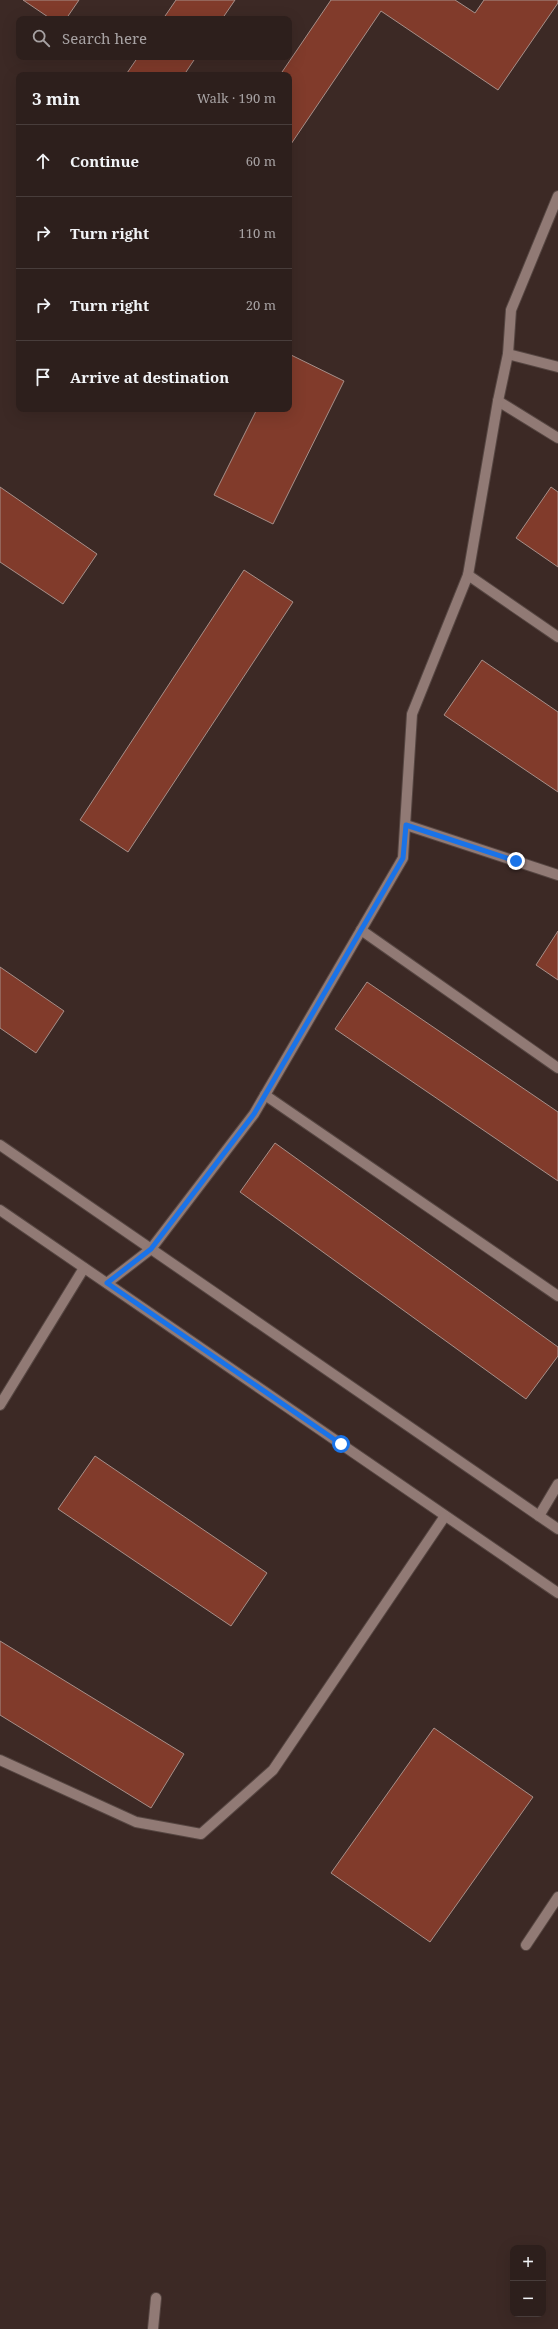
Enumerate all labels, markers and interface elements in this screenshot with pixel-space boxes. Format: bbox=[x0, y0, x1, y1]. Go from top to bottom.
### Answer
search box bbox=[16, 16, 292, 60]
icon: search bbox=[30, 27, 52, 49]
text: Search here bbox=[62, 28, 147, 48]
text: 3 min bbox=[32, 87, 80, 110]
text: Walk · 190 m bbox=[197, 89, 276, 107]
icon: ahead bbox=[32, 150, 54, 172]
text: Continue bbox=[70, 151, 139, 171]
text: 60 m bbox=[246, 152, 276, 170]
icon: right bbox=[32, 222, 54, 244]
text: Turn right bbox=[70, 223, 149, 243]
text: 110 m bbox=[239, 224, 276, 242]
icon: right bbox=[32, 294, 54, 316]
text: Turn right bbox=[70, 295, 149, 315]
text: 20 m bbox=[246, 296, 276, 314]
icon: arrive bbox=[32, 366, 54, 388]
text: Arrive at destination bbox=[70, 367, 229, 387]
route end bbox=[507, 852, 525, 870]
route start bbox=[332, 1435, 350, 1453]
map controls bbox=[510, 2245, 546, 2317]
button: + bbox=[510, 2245, 546, 2281]
button: − bbox=[510, 2281, 546, 2317]

